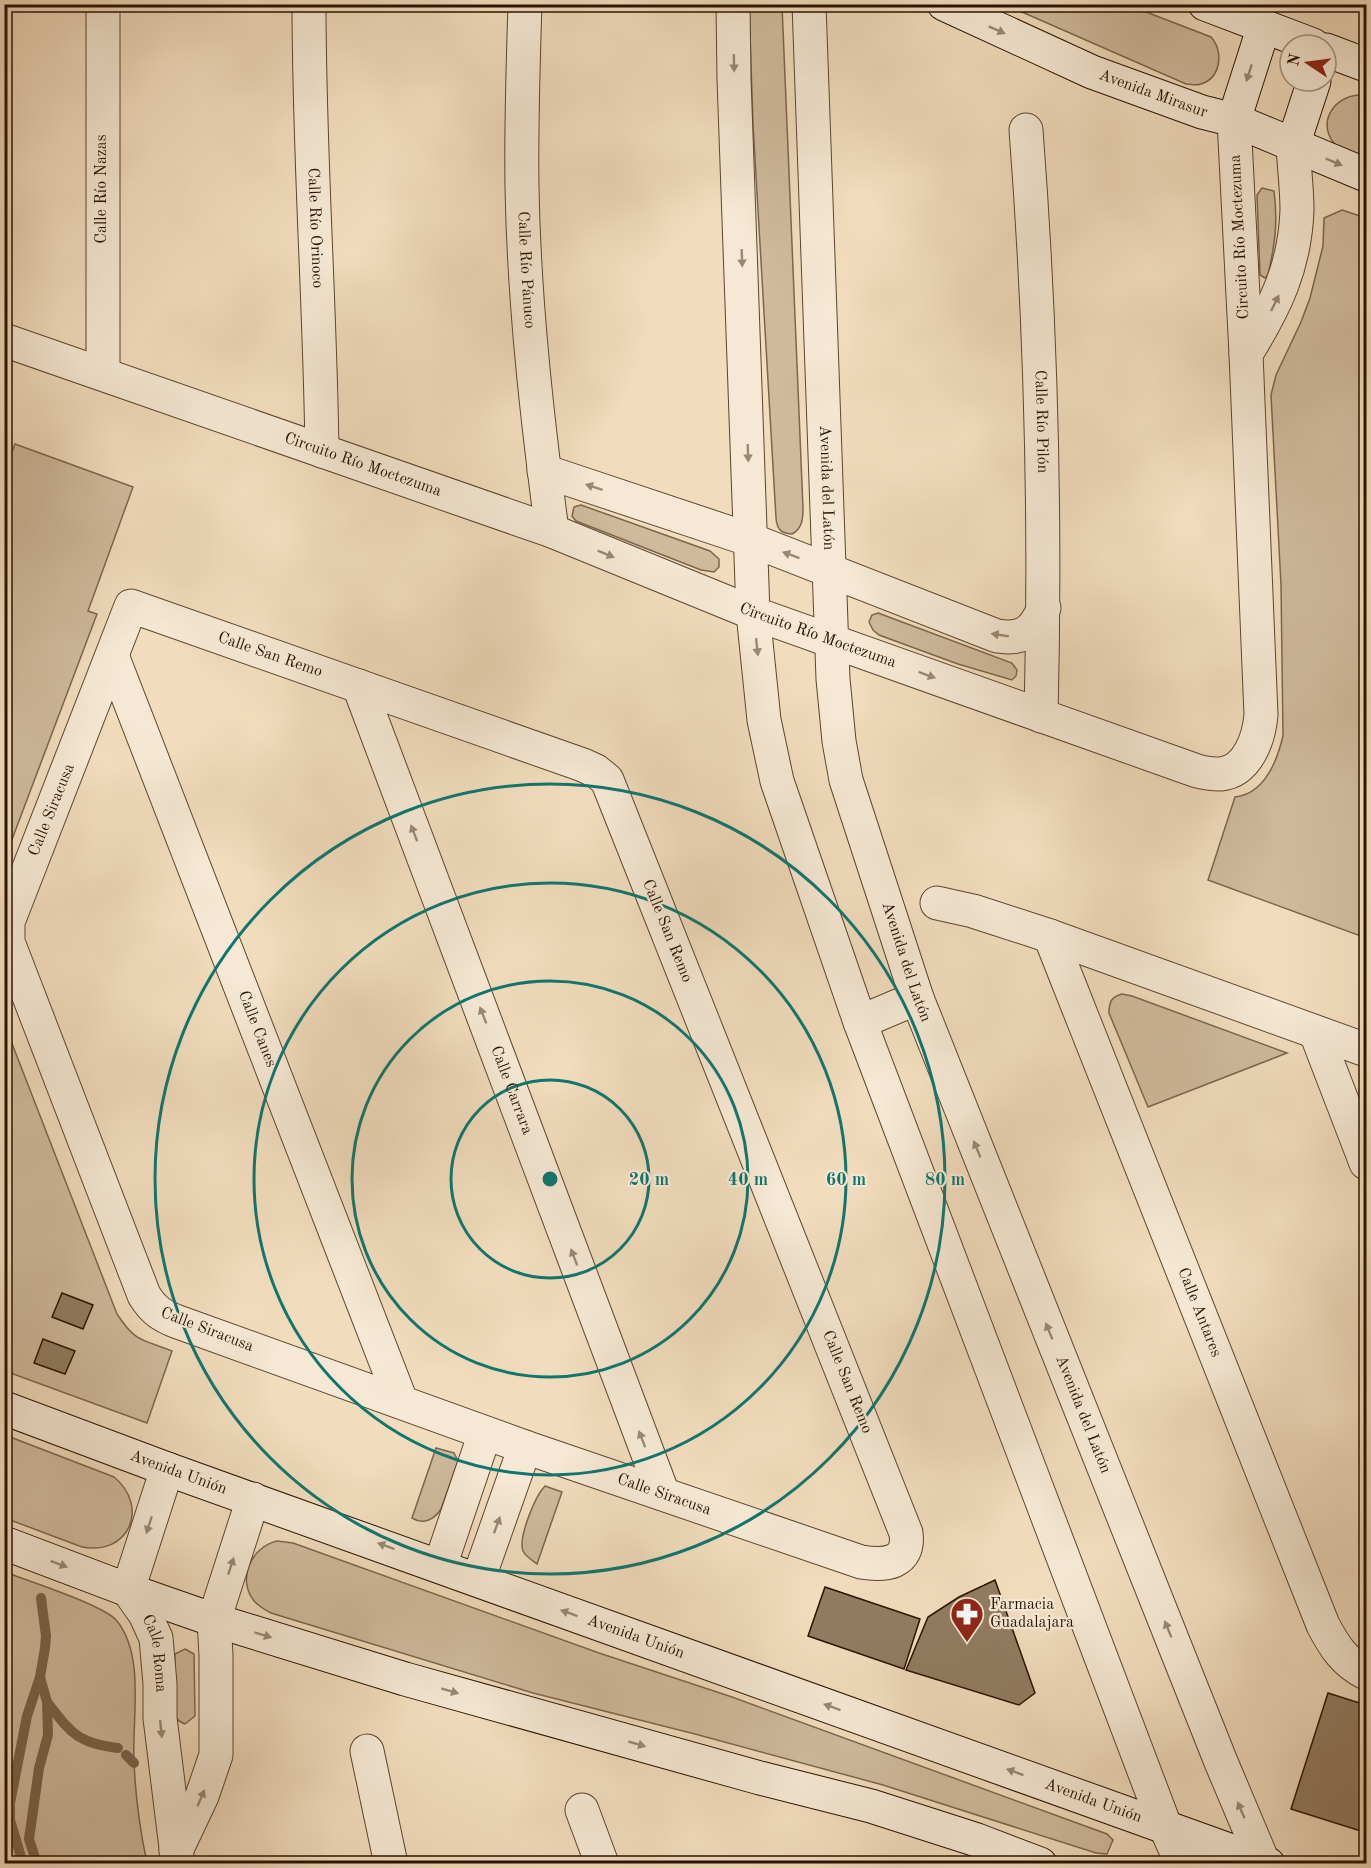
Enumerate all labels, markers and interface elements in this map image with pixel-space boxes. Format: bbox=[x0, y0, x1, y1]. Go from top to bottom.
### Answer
one-way arrow bbox=[988, 25, 1006, 35]
north arrow bbox=[1278, 33, 1338, 93]
text: N bbox=[1286, 52, 1305, 68]
one-way arrow bbox=[729, 53, 739, 72]
one-way arrow bbox=[1244, 64, 1253, 82]
street label: Avenida Mirasur bbox=[1097, 67, 1209, 121]
street label: Calle Río Nazas bbox=[94, 134, 110, 244]
street label: Circuito Río Moctezuma bbox=[1228, 154, 1252, 320]
one-way arrow bbox=[1326, 157, 1344, 167]
street label: Calle Río Orinoco bbox=[304, 167, 325, 289]
street label: Calle Río Pánuco bbox=[515, 211, 537, 329]
one-way arrow bbox=[737, 248, 746, 267]
one-way arrow bbox=[1271, 295, 1280, 312]
street label: Calle Río Pilón bbox=[1031, 370, 1050, 474]
street label: Avenida del Latón bbox=[816, 425, 836, 551]
street label: Circuito Río Moctezuma bbox=[282, 430, 444, 500]
one-way arrow bbox=[744, 443, 753, 462]
one-way arrow bbox=[585, 482, 603, 491]
one-way arrow bbox=[598, 549, 616, 559]
one-way arrow bbox=[781, 550, 799, 560]
street label: Circuito Río Moctezuma bbox=[737, 600, 898, 671]
street label: Calle San Remo bbox=[216, 630, 324, 680]
one-way arrow bbox=[990, 631, 1009, 640]
one-way arrow bbox=[752, 638, 762, 657]
one-way arrow bbox=[918, 671, 936, 681]
street label: Calle Siracusa bbox=[26, 761, 78, 859]
one-way arrow bbox=[409, 824, 418, 842]
street label: Calle San Remo bbox=[639, 877, 695, 985]
street label: Avenida del Latón bbox=[878, 900, 934, 1025]
street label: Calle Canes bbox=[235, 989, 279, 1070]
one-way arrow bbox=[477, 1006, 487, 1024]
street label: Calle Carrara bbox=[487, 1044, 535, 1137]
one-way arrow bbox=[972, 1140, 982, 1158]
centre of rings bbox=[540, 1169, 560, 1189]
text: 20 m bbox=[629, 1171, 669, 1189]
text: 40 m bbox=[728, 1171, 768, 1189]
text: 60 m bbox=[826, 1171, 866, 1189]
text: 80 m bbox=[925, 1171, 965, 1189]
one-way arrow bbox=[568, 1248, 578, 1266]
street label: Calle Antares bbox=[1174, 1266, 1224, 1359]
street label: Calle Siracusa bbox=[158, 1305, 256, 1355]
one-way arrow bbox=[1044, 1321, 1054, 1339]
street label: Calle San Remo bbox=[819, 1328, 875, 1436]
street label: Avenida del Latón bbox=[1052, 1353, 1114, 1476]
one-way arrow bbox=[637, 1430, 647, 1448]
street label: Avenida Unión bbox=[128, 1448, 229, 1498]
street label: Calle Siracusa bbox=[615, 1471, 713, 1519]
one-way arrow bbox=[144, 1516, 153, 1534]
one-way arrow bbox=[493, 1516, 503, 1534]
one-way arrow bbox=[376, 1541, 394, 1551]
one-way arrow bbox=[227, 1557, 237, 1575]
one-way arrow bbox=[50, 1559, 68, 1569]
pharmacy icon: Farmacia Guadalajara bbox=[949, 1596, 985, 1643]
place label: Farmacia Guadalajara bbox=[990, 1597, 1074, 1631]
one-way arrow bbox=[560, 1608, 578, 1617]
street label: Calle Roma bbox=[139, 1612, 168, 1693]
street label: Avenida Unión bbox=[585, 1612, 687, 1662]
one-way arrow bbox=[1163, 1620, 1172, 1638]
one-way arrow bbox=[254, 1631, 272, 1640]
one-way arrow bbox=[440, 1687, 459, 1697]
one-way arrow bbox=[822, 1701, 840, 1711]
one-way arrow bbox=[156, 1720, 166, 1739]
one-way arrow bbox=[628, 1739, 647, 1749]
one-way arrow bbox=[1006, 1767, 1024, 1777]
street label: Avenida Unión bbox=[1042, 1777, 1144, 1826]
one-way arrow bbox=[196, 1788, 206, 1806]
one-way arrow bbox=[1236, 1800, 1246, 1818]

